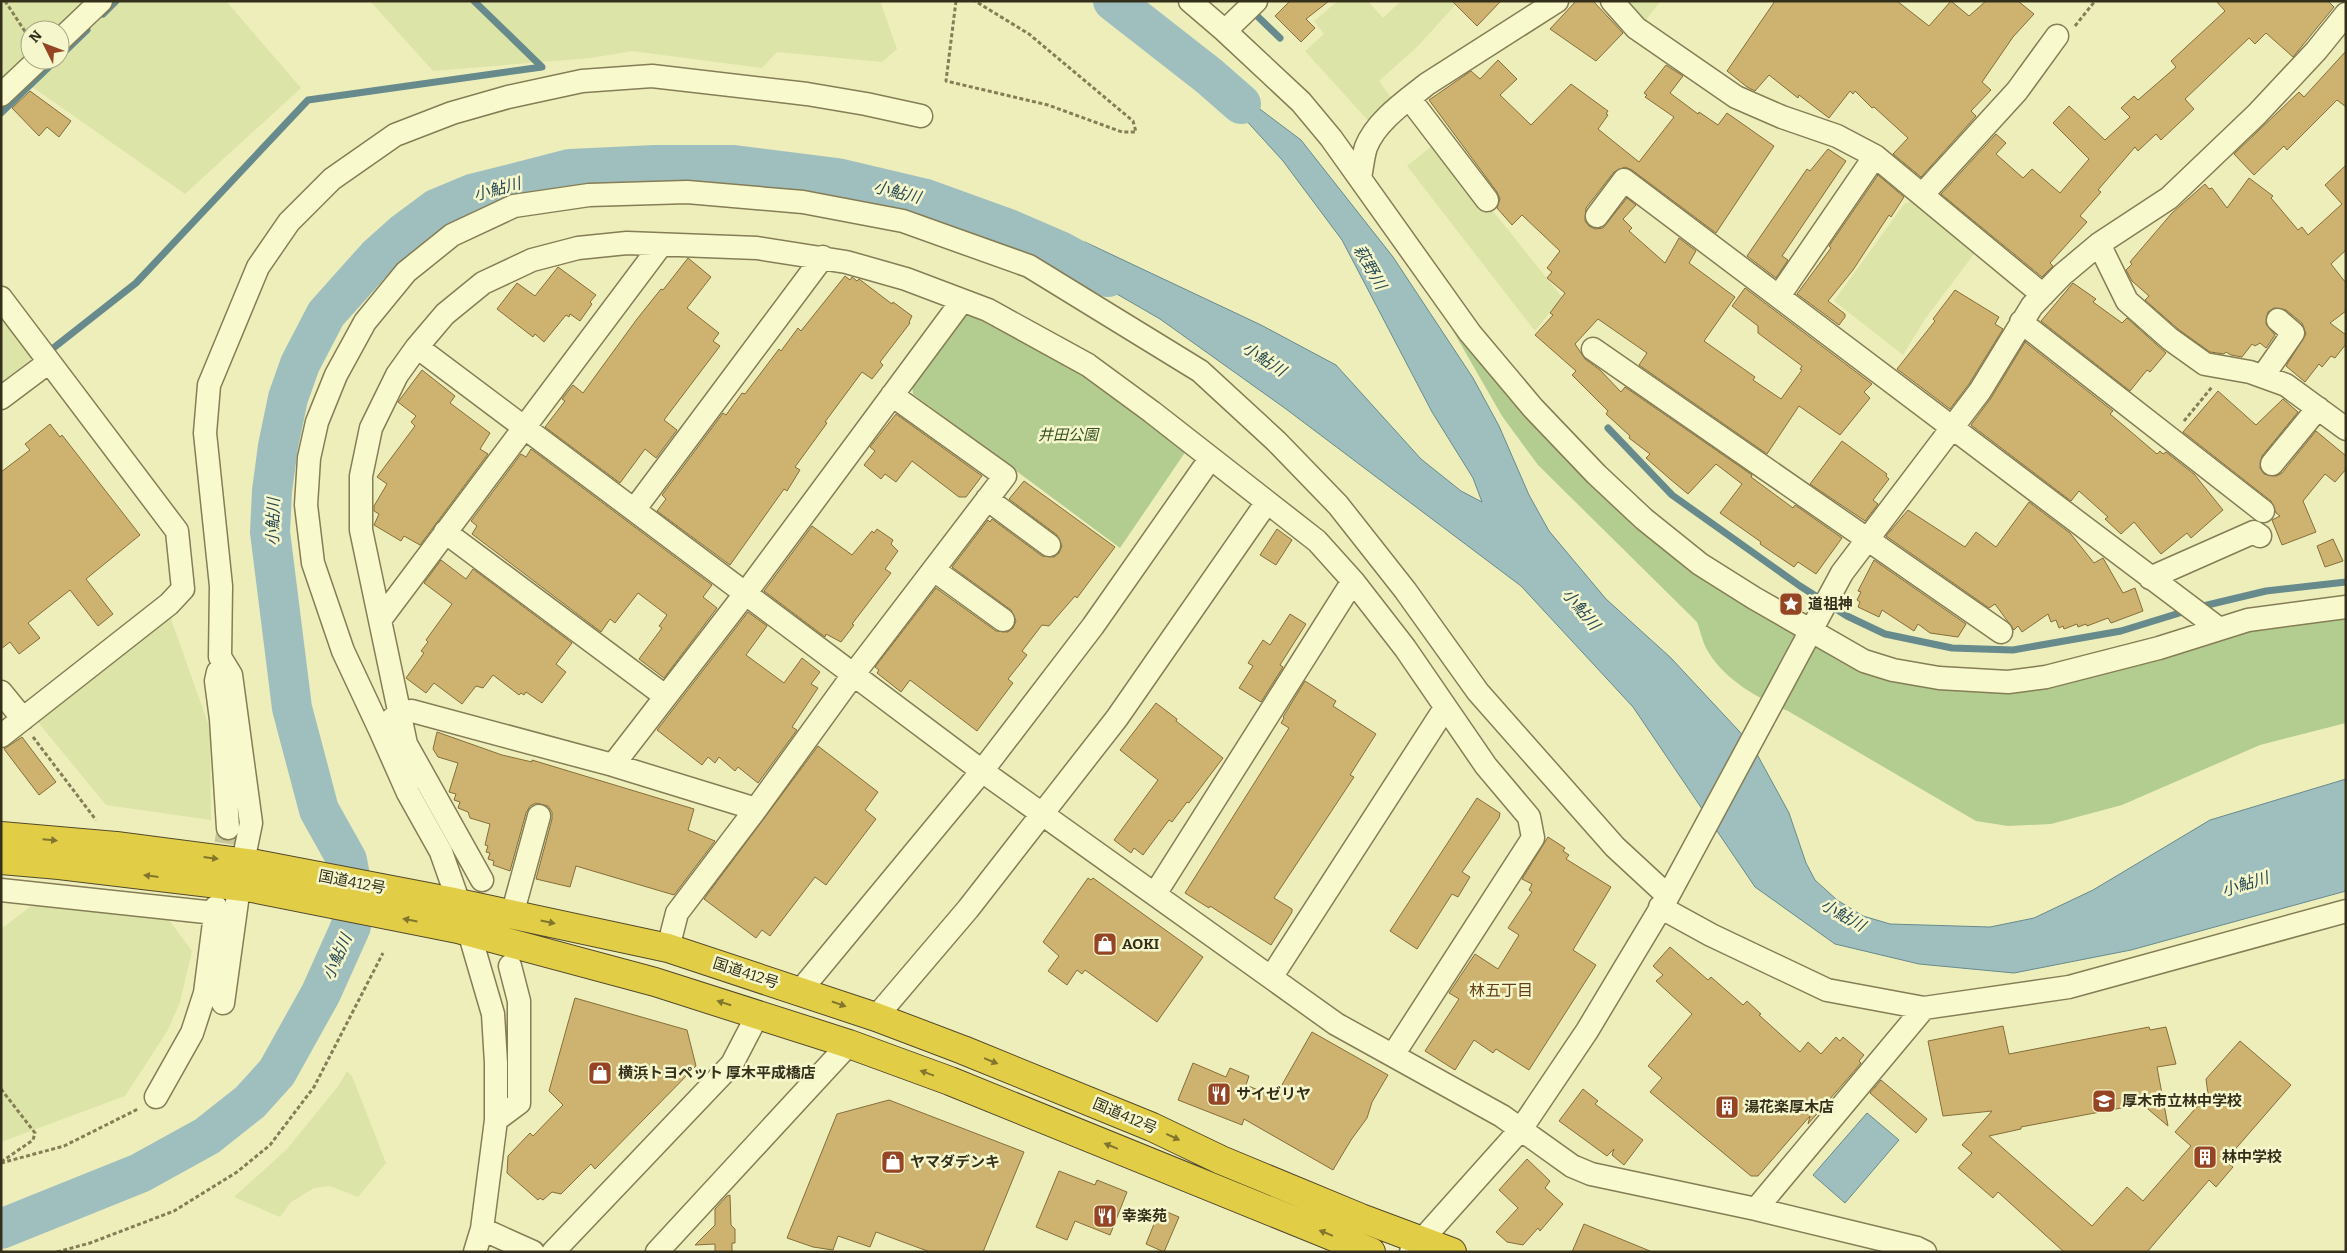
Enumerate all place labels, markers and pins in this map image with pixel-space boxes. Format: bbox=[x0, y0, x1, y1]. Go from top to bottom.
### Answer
place icon: 道祖神 bbox=[1778, 591, 1804, 617]
place label: 道祖神 bbox=[1808, 595, 1853, 613]
shop icon: AOKI bbox=[1092, 931, 1118, 957]
place label: AOKI bbox=[1122, 935, 1159, 953]
shop icon: 横浜トヨペット 厚木平成橋店 bbox=[587, 1060, 613, 1086]
place label: 横浜トヨペット 厚木平成橋店 bbox=[618, 1064, 816, 1082]
restaurant icon: サイゼリヤ bbox=[1206, 1081, 1232, 1107]
place label: サイゼリヤ bbox=[1236, 1085, 1311, 1103]
school or university icon: 厚木市立林中学校 bbox=[2091, 1088, 2117, 1114]
place label: 厚木市立林中学校 bbox=[2122, 1092, 2242, 1110]
building icon: 湯花楽厚木店 bbox=[1714, 1094, 1740, 1120]
place label: 湯花楽厚木店 bbox=[1744, 1098, 1834, 1116]
building icon: 林中学校 bbox=[2192, 1144, 2218, 1170]
place label: 林中学校 bbox=[2222, 1148, 2282, 1166]
shop icon: ヤマダデンキ bbox=[880, 1149, 906, 1175]
place label: ヤマダデンキ bbox=[910, 1153, 1000, 1171]
restaurant icon: 幸楽苑 bbox=[1092, 1203, 1118, 1229]
place label: 幸楽苑 bbox=[1122, 1207, 1167, 1225]

